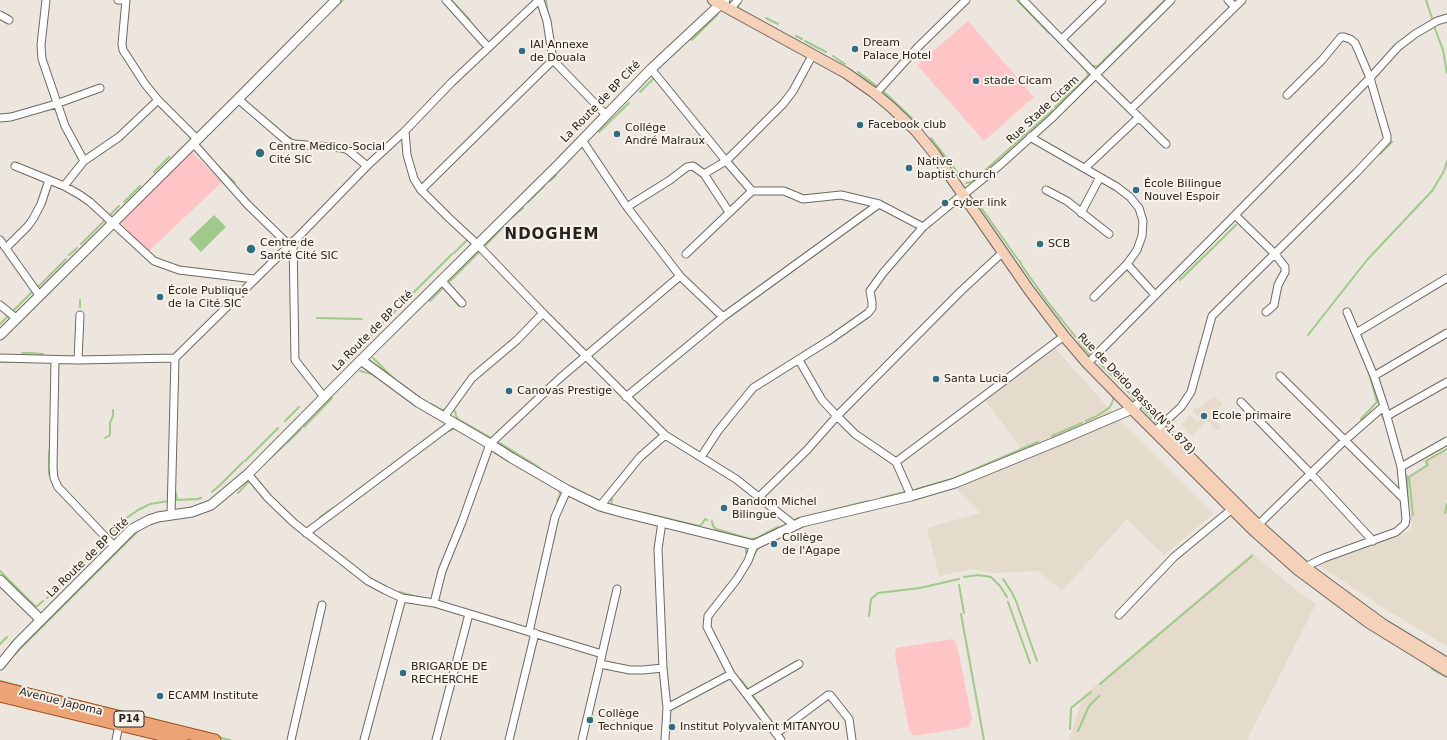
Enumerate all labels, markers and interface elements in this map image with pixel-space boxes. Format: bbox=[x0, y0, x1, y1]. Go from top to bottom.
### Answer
place label: Dream Palace Hotel bbox=[863, 36, 931, 62]
place label: IAI Annexe de Douala bbox=[530, 38, 588, 64]
marker: Dream Palace Hotel bbox=[850, 44, 860, 54]
marker: IAI Annexe de Douala bbox=[517, 46, 527, 56]
street label: La Route de BP Cité bbox=[559, 58, 643, 146]
street label: Rue Stade Cicam bbox=[1004, 73, 1082, 147]
place label: stade Cicam bbox=[984, 74, 1052, 88]
marker: stade Cicam bbox=[971, 76, 981, 86]
place label: Facebook club bbox=[868, 118, 946, 132]
marker: Facebook club bbox=[855, 120, 865, 130]
place label: Collége André Malraux bbox=[625, 121, 705, 147]
marker: Collége André Malraux bbox=[612, 129, 622, 139]
place label: Centre Medico-Social Cité SIC bbox=[269, 140, 385, 166]
marker: Centre Medico-Social Cité SIC bbox=[254, 147, 266, 159]
place label: Native baptist church bbox=[917, 155, 996, 181]
marker: Native baptist church bbox=[904, 163, 914, 173]
place label: École Bilingue Nouvel Espoir bbox=[1144, 177, 1221, 203]
marker: École Bilingue Nouvel Espoir bbox=[1131, 185, 1141, 195]
place label: cyber link bbox=[953, 196, 1007, 210]
marker: cyber link bbox=[940, 198, 950, 208]
district label: NDOGHEM bbox=[505, 226, 599, 244]
place label: Centre de Santé Cité SIC bbox=[260, 236, 338, 262]
place label: SCB bbox=[1048, 237, 1070, 251]
marker: SCB bbox=[1035, 239, 1045, 249]
marker: Centre de Santé Cité SIC bbox=[245, 243, 257, 255]
place label: École Publique de la Cité SIC bbox=[168, 284, 248, 310]
street label: La Route de BP Cité bbox=[330, 288, 416, 374]
marker: École Publique de la Cité SIC bbox=[155, 292, 165, 302]
street label: Rue de Deido Bassa(N°1.878) bbox=[1074, 331, 1198, 457]
place label: Santa Lucia bbox=[944, 372, 1008, 386]
marker: Santa Lucia bbox=[931, 374, 941, 384]
place label: Canovas Prestige bbox=[517, 384, 612, 398]
marker: Canovas Prestige bbox=[504, 386, 514, 396]
place label: Ecole primaire bbox=[1212, 409, 1291, 423]
marker: Ecole primaire bbox=[1199, 411, 1209, 421]
place label: Bandom Michel Bilingue bbox=[732, 495, 817, 521]
marker: Bandom Michel Bilingue bbox=[719, 503, 729, 513]
street label: La Route de BP Cité bbox=[44, 516, 132, 600]
place label: Collège de l'Agape bbox=[782, 531, 840, 557]
marker: Collège de l'Agape bbox=[769, 539, 779, 549]
place label: BRIGARDE DE RECHERCHE bbox=[411, 660, 487, 686]
marker: BRIGARDE DE RECHERCHE bbox=[398, 668, 408, 678]
street label: Avenue Japoma bbox=[18, 685, 104, 719]
place label: ECAMM Institute bbox=[168, 689, 258, 703]
marker: ECAMM Institute bbox=[155, 691, 165, 701]
place label: Collège Technique bbox=[598, 707, 653, 733]
road number: P14 bbox=[114, 711, 144, 727]
marker: Collège Technique bbox=[585, 715, 595, 725]
place label: Institut Polyvalent MITANYOU bbox=[680, 720, 840, 734]
marker: Institut Polyvalent MITANYOU bbox=[667, 722, 677, 732]

